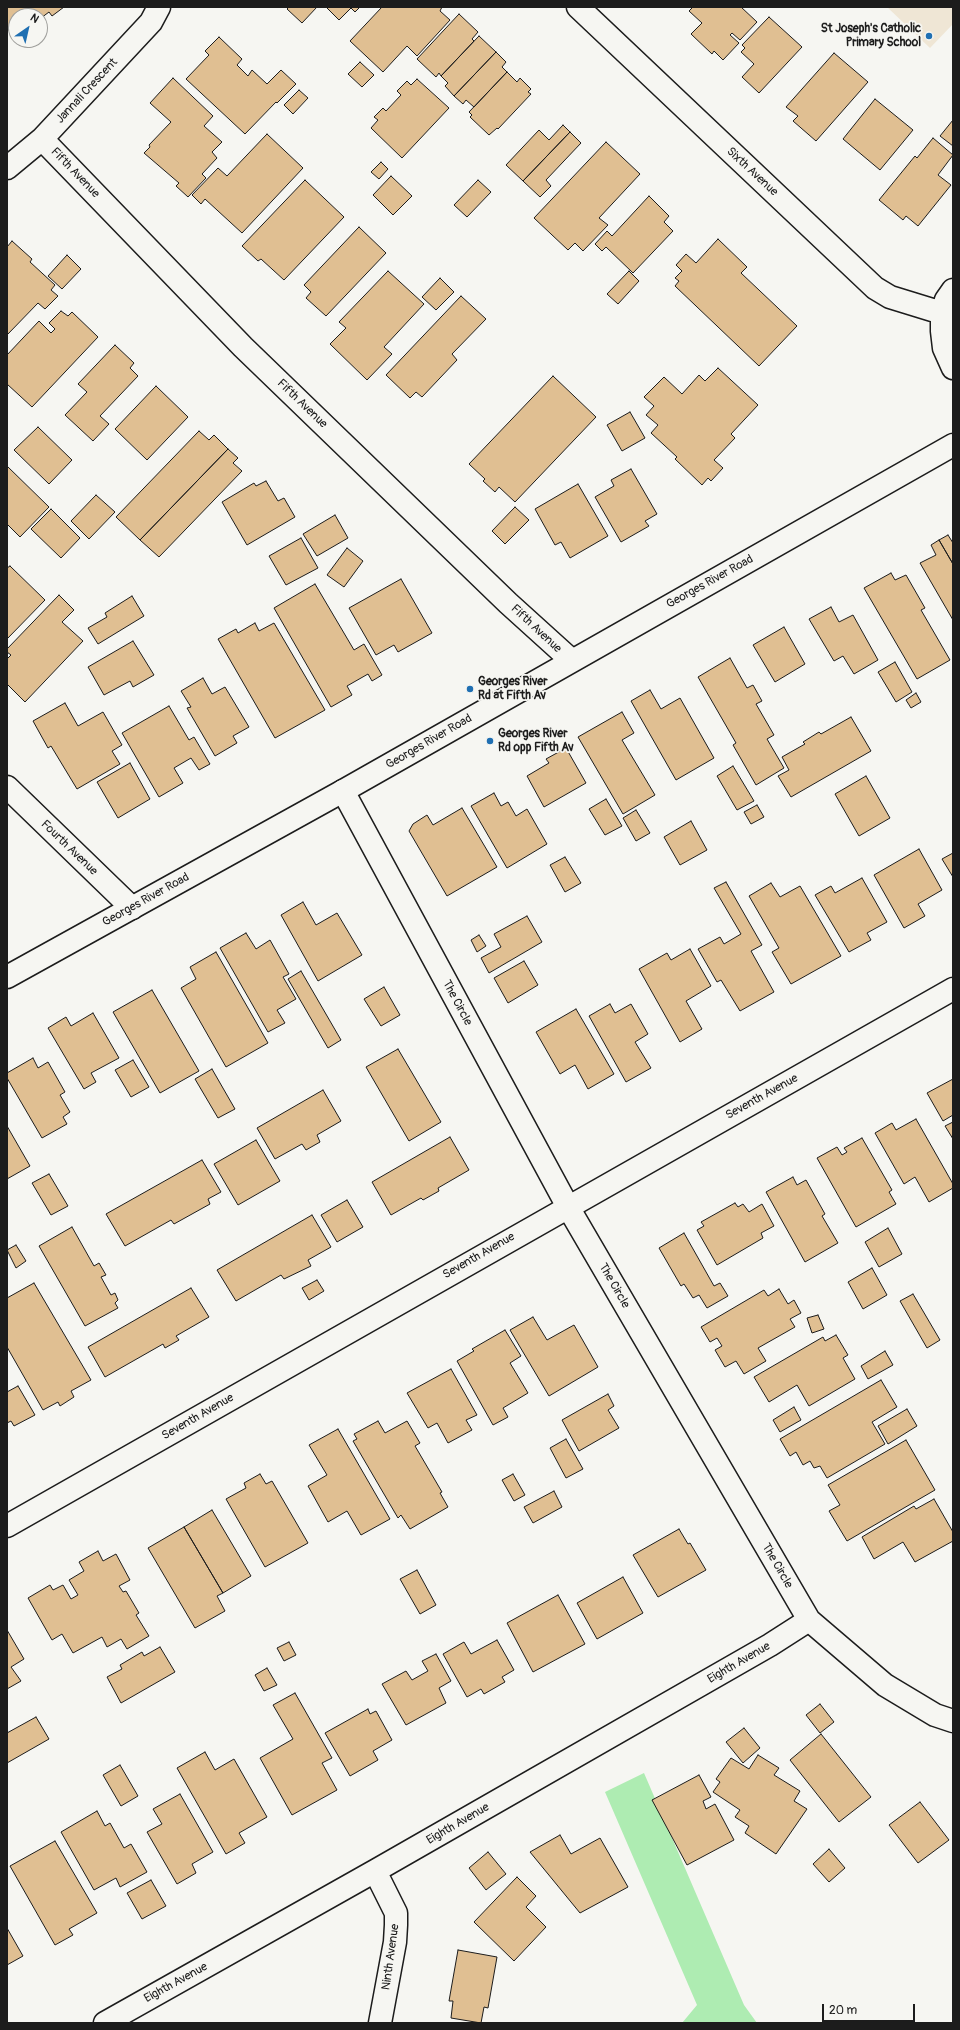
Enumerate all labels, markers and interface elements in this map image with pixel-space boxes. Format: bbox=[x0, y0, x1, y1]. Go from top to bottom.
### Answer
north arrow bbox=[8, 8, 48, 48]
text: N bbox=[28, 11, 41, 26]
place label: St Joseph's Catholic Primary School bbox=[821, 22, 921, 50]
marker: St Joseph's Catholic Primary School bbox=[924, 31, 934, 41]
street label: Jannali Crescent bbox=[53, 55, 121, 127]
street label: Fifth Avenue bbox=[48, 145, 102, 201]
street label: Sixth Avenue bbox=[723, 145, 781, 199]
street label: Fifth Avenue bbox=[274, 377, 330, 431]
street label: Georges River Road bbox=[664, 552, 756, 612]
street label: Fifth Avenue bbox=[508, 602, 564, 656]
place label: Georges River Rd at Fifth Av bbox=[478, 675, 548, 703]
marker: Georges River Rd at Fifth Av bbox=[465, 684, 475, 694]
street label: Georges River Road bbox=[383, 712, 475, 772]
place label: Georges River Rd opp Fifth Av bbox=[498, 727, 574, 755]
marker: Georges River Rd opp Fifth Av bbox=[485, 736, 495, 746]
street label: Fourth Avenue bbox=[38, 817, 100, 879]
street label: Georges River Road bbox=[100, 870, 192, 930]
street label: The Circle bbox=[439, 978, 475, 1028]
street label: Seventh Avenue bbox=[723, 1071, 801, 1123]
street label: Seventh Avenue bbox=[440, 1230, 518, 1282]
street label: The Circle bbox=[595, 1261, 633, 1311]
street label: Seventh Avenue bbox=[159, 1391, 237, 1443]
street label: The Circle bbox=[758, 1541, 796, 1591]
street label: Eighth Avenue bbox=[705, 1639, 773, 1687]
street label: Eighth Avenue bbox=[424, 1800, 492, 1848]
street label: Ninth Avenue bbox=[379, 1923, 403, 1991]
street label: Eighth Avenue bbox=[142, 1960, 210, 2006]
scale bar bbox=[824, 1996, 917, 2022]
text: 20 m bbox=[829, 2003, 857, 2018]

